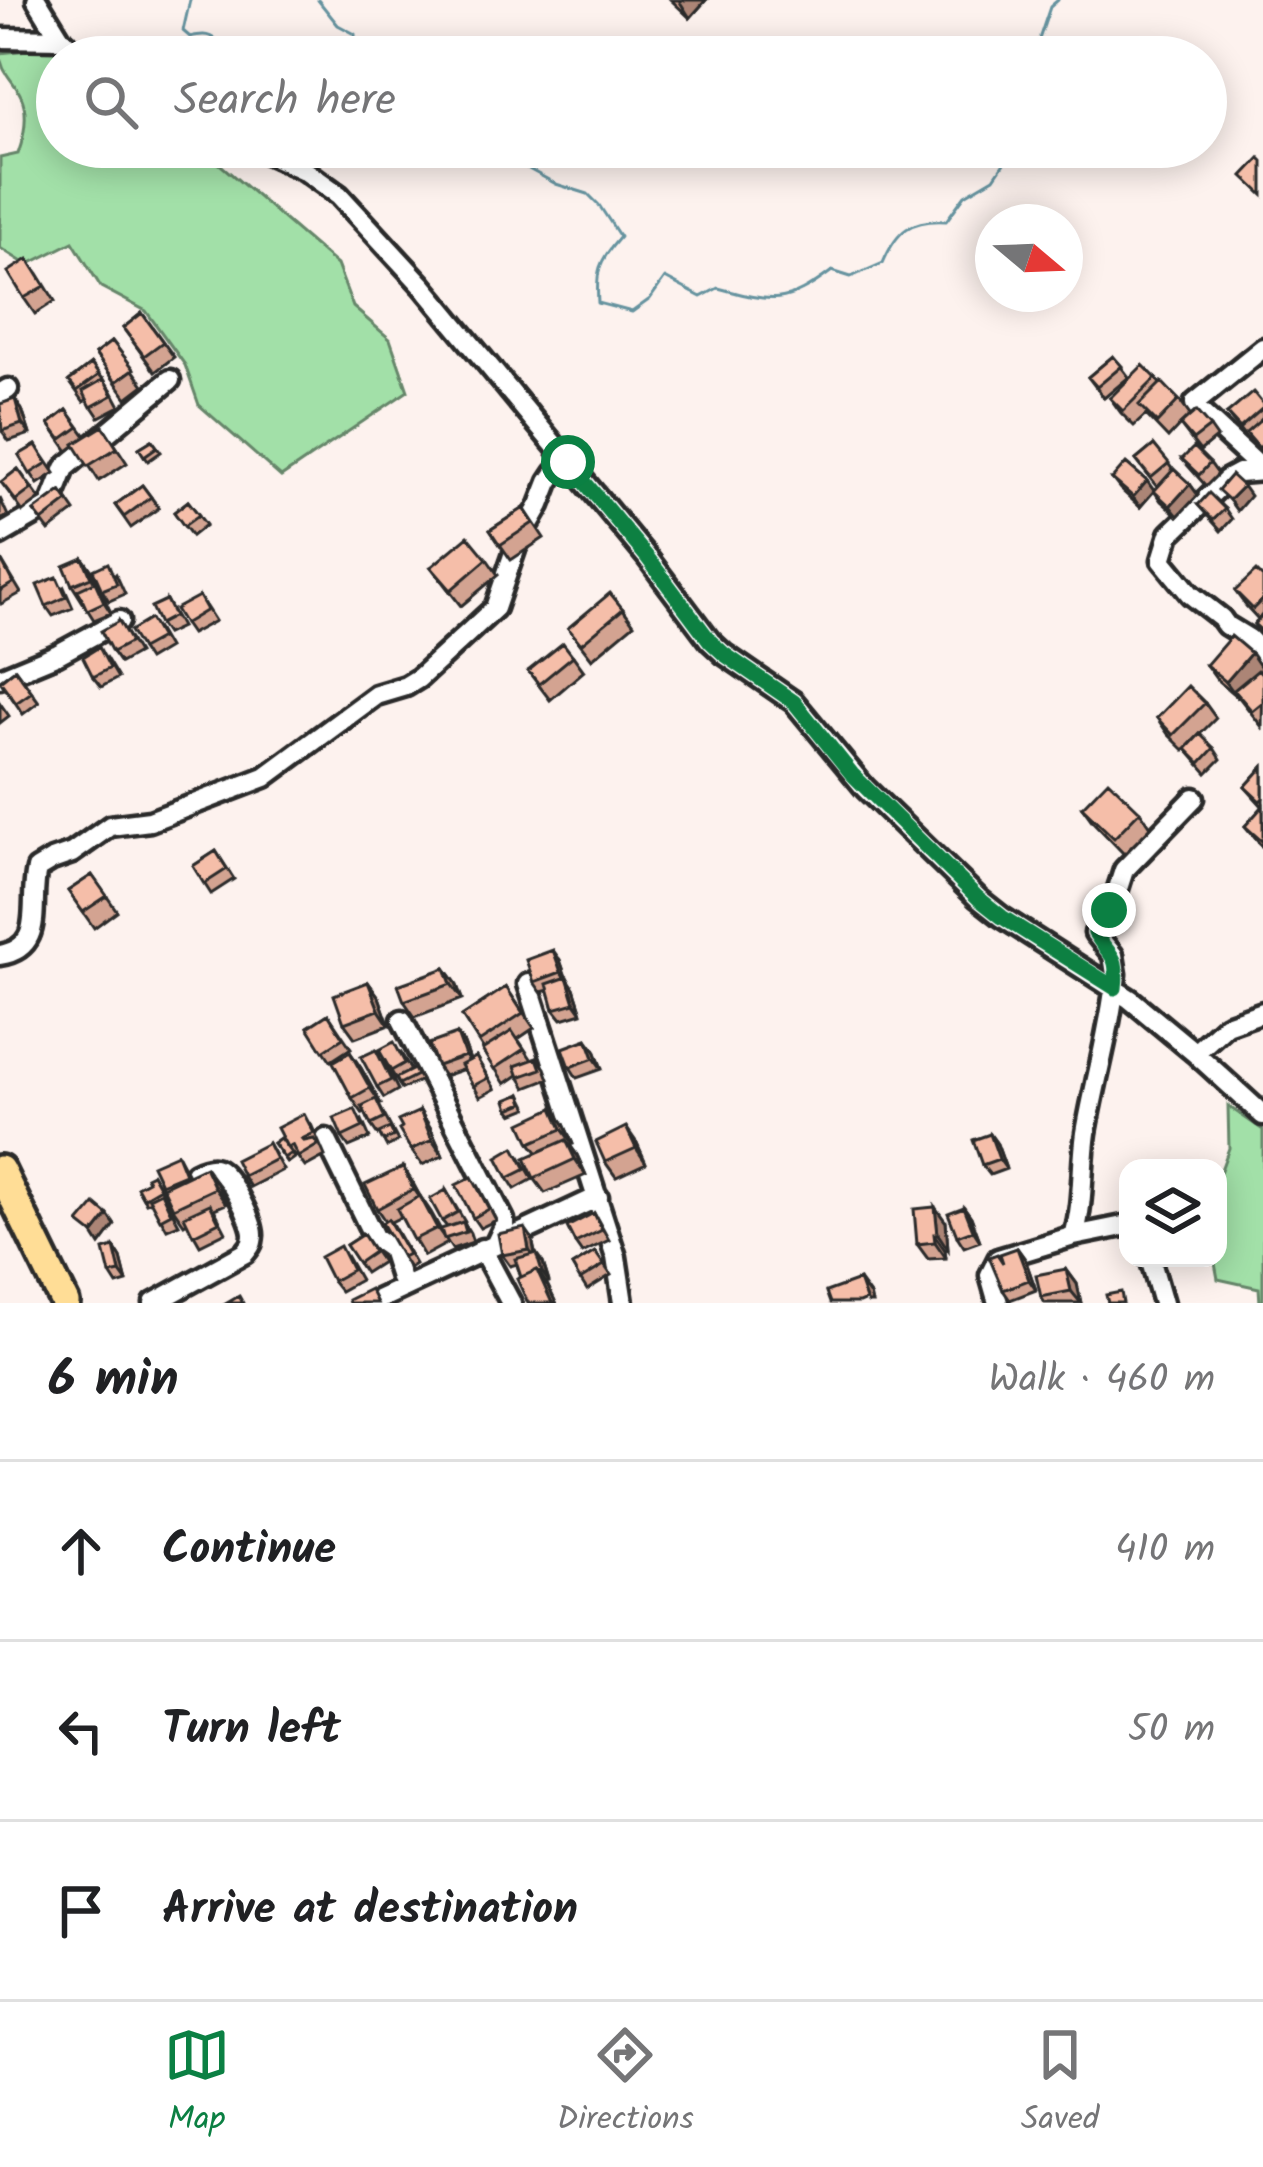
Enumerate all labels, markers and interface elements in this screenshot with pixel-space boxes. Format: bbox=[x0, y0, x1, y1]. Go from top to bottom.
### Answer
search box bbox=[36, 36, 1227, 168]
text: Search here bbox=[174, 66, 396, 138]
icon: search bbox=[78, 69, 144, 135]
north arrow bbox=[975, 204, 1083, 312]
route start bbox=[541, 435, 595, 489]
route end bbox=[1082, 883, 1136, 937]
map controls bbox=[1119, 1159, 1227, 1267]
button: layers bbox=[1119, 1159, 1227, 1267]
text: 6 min bbox=[48, 1341, 179, 1422]
text: Walk · 460 m bbox=[988, 1350, 1215, 1412]
text: Continue bbox=[162, 1515, 336, 1587]
icon: ahead bbox=[48, 1518, 114, 1584]
text: 410 m bbox=[1115, 1520, 1215, 1582]
text: Turn left bbox=[162, 1695, 341, 1767]
icon: left bbox=[48, 1698, 114, 1764]
text: 50 m bbox=[1128, 1700, 1215, 1762]
text: Arrive at destination bbox=[162, 1875, 578, 1947]
icon: arrive bbox=[48, 1878, 114, 1944]
tab: Map bbox=[164, 2022, 230, 2147]
tab: Directions bbox=[557, 2022, 694, 2147]
tab: Saved bbox=[1021, 2022, 1099, 2147]

